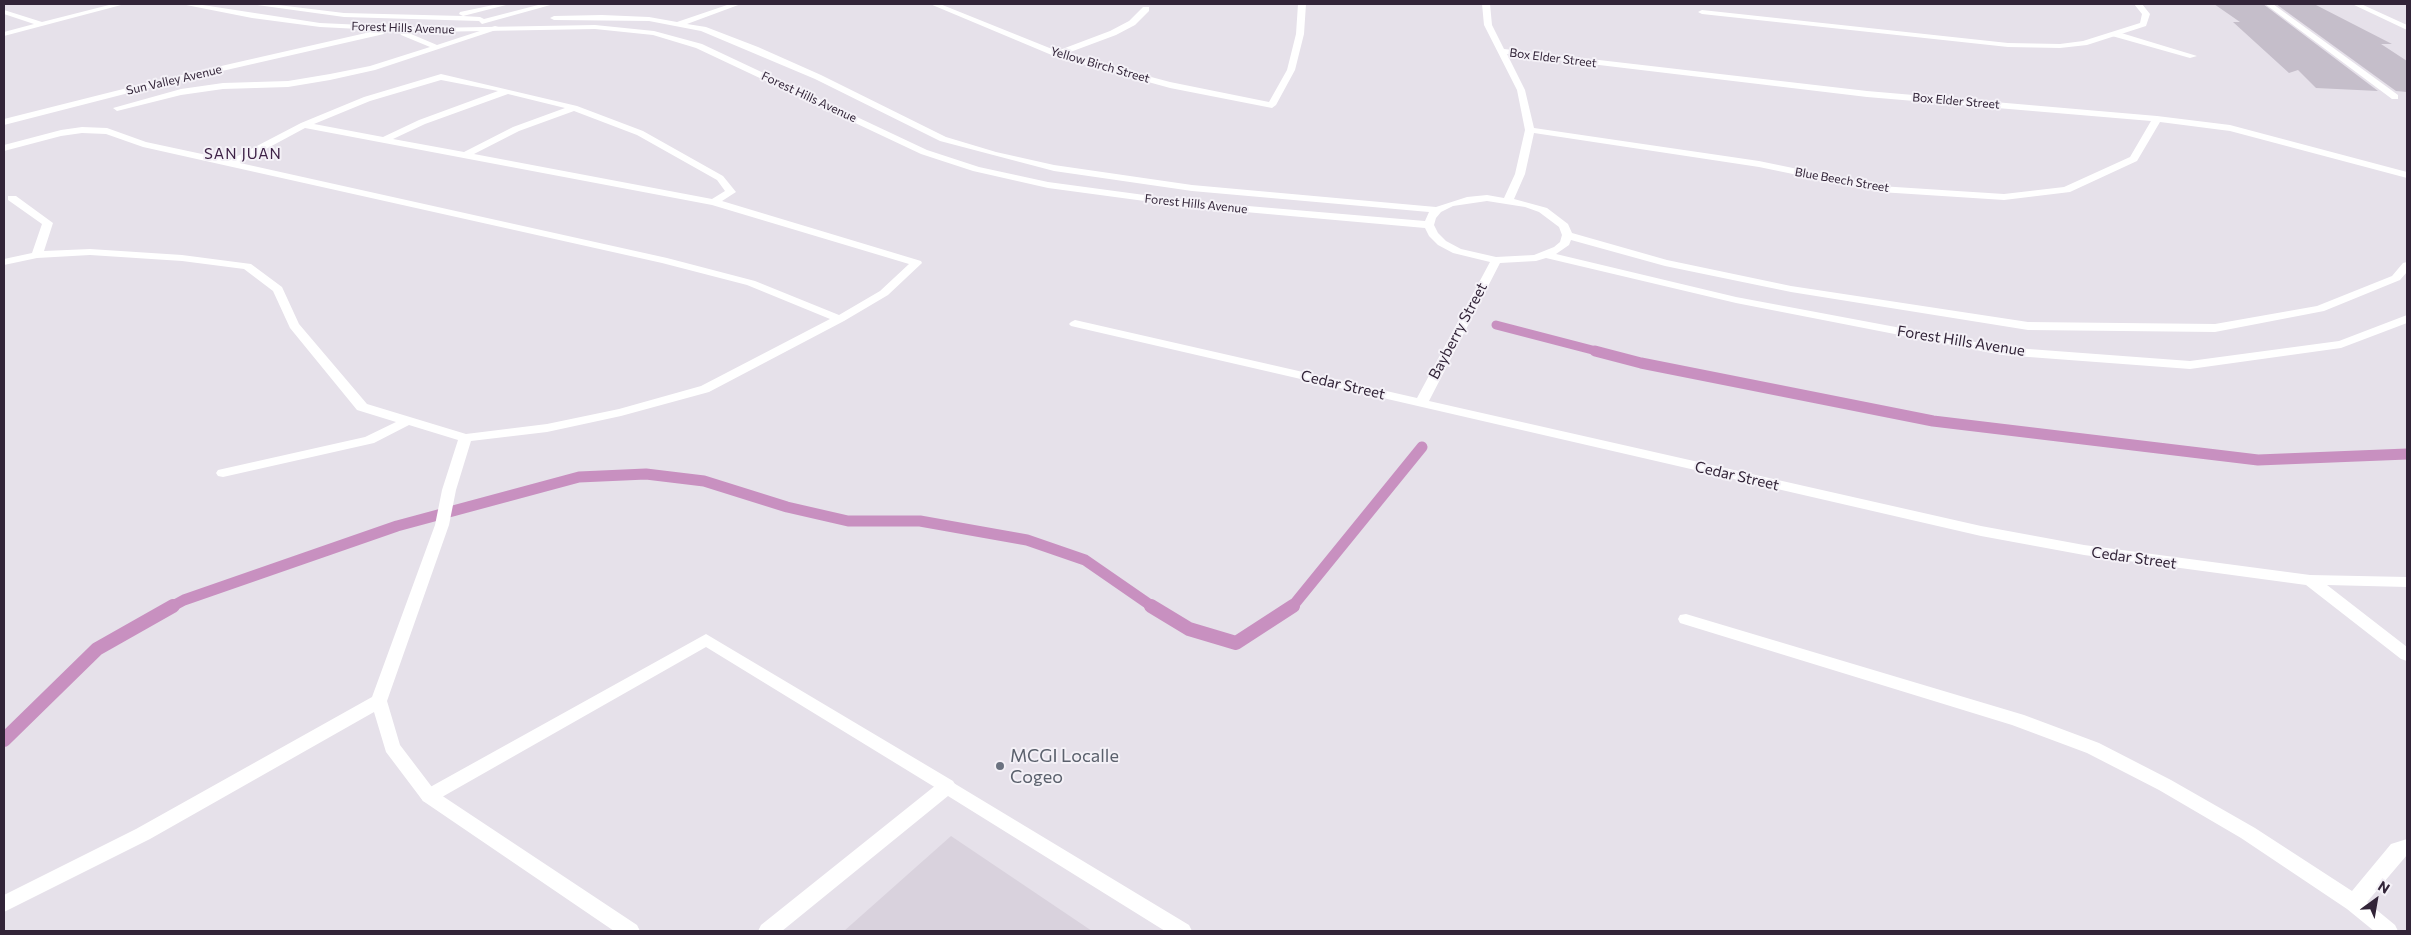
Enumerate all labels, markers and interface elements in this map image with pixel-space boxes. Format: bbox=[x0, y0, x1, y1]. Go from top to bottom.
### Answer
street label: Forest Hills Avenue bbox=[351, 19, 455, 37]
street label: Yellow Birch Street bbox=[1049, 44, 1151, 86]
street label: Box Elder Street bbox=[1509, 46, 1597, 70]
street label: Sun Valley Avenue bbox=[125, 62, 223, 98]
street label: Forest Hills Avenue bbox=[759, 69, 859, 125]
street label: Box Elder Street bbox=[1912, 90, 2000, 112]
district label: SAN JUAN bbox=[203, 145, 283, 163]
street label: Blue Beech Street bbox=[1794, 165, 1890, 195]
street label: Forest Hills Avenue bbox=[1144, 191, 1248, 217]
street label: Bayberry Street bbox=[1425, 280, 1491, 382]
street label: Forest Hills Avenue bbox=[1896, 322, 2026, 360]
street label: Cedar Street bbox=[1299, 367, 1387, 403]
street label: Cedar Street bbox=[1693, 458, 1781, 494]
street label: Cedar Street bbox=[2090, 543, 2178, 573]
place label: MCGI Localle Cogeo bbox=[1010, 745, 1119, 788]
marker: MCGI Localle Cogeo bbox=[994, 760, 1006, 772]
north arrow bbox=[2351, 875, 2401, 925]
text: N bbox=[2375, 877, 2393, 897]

